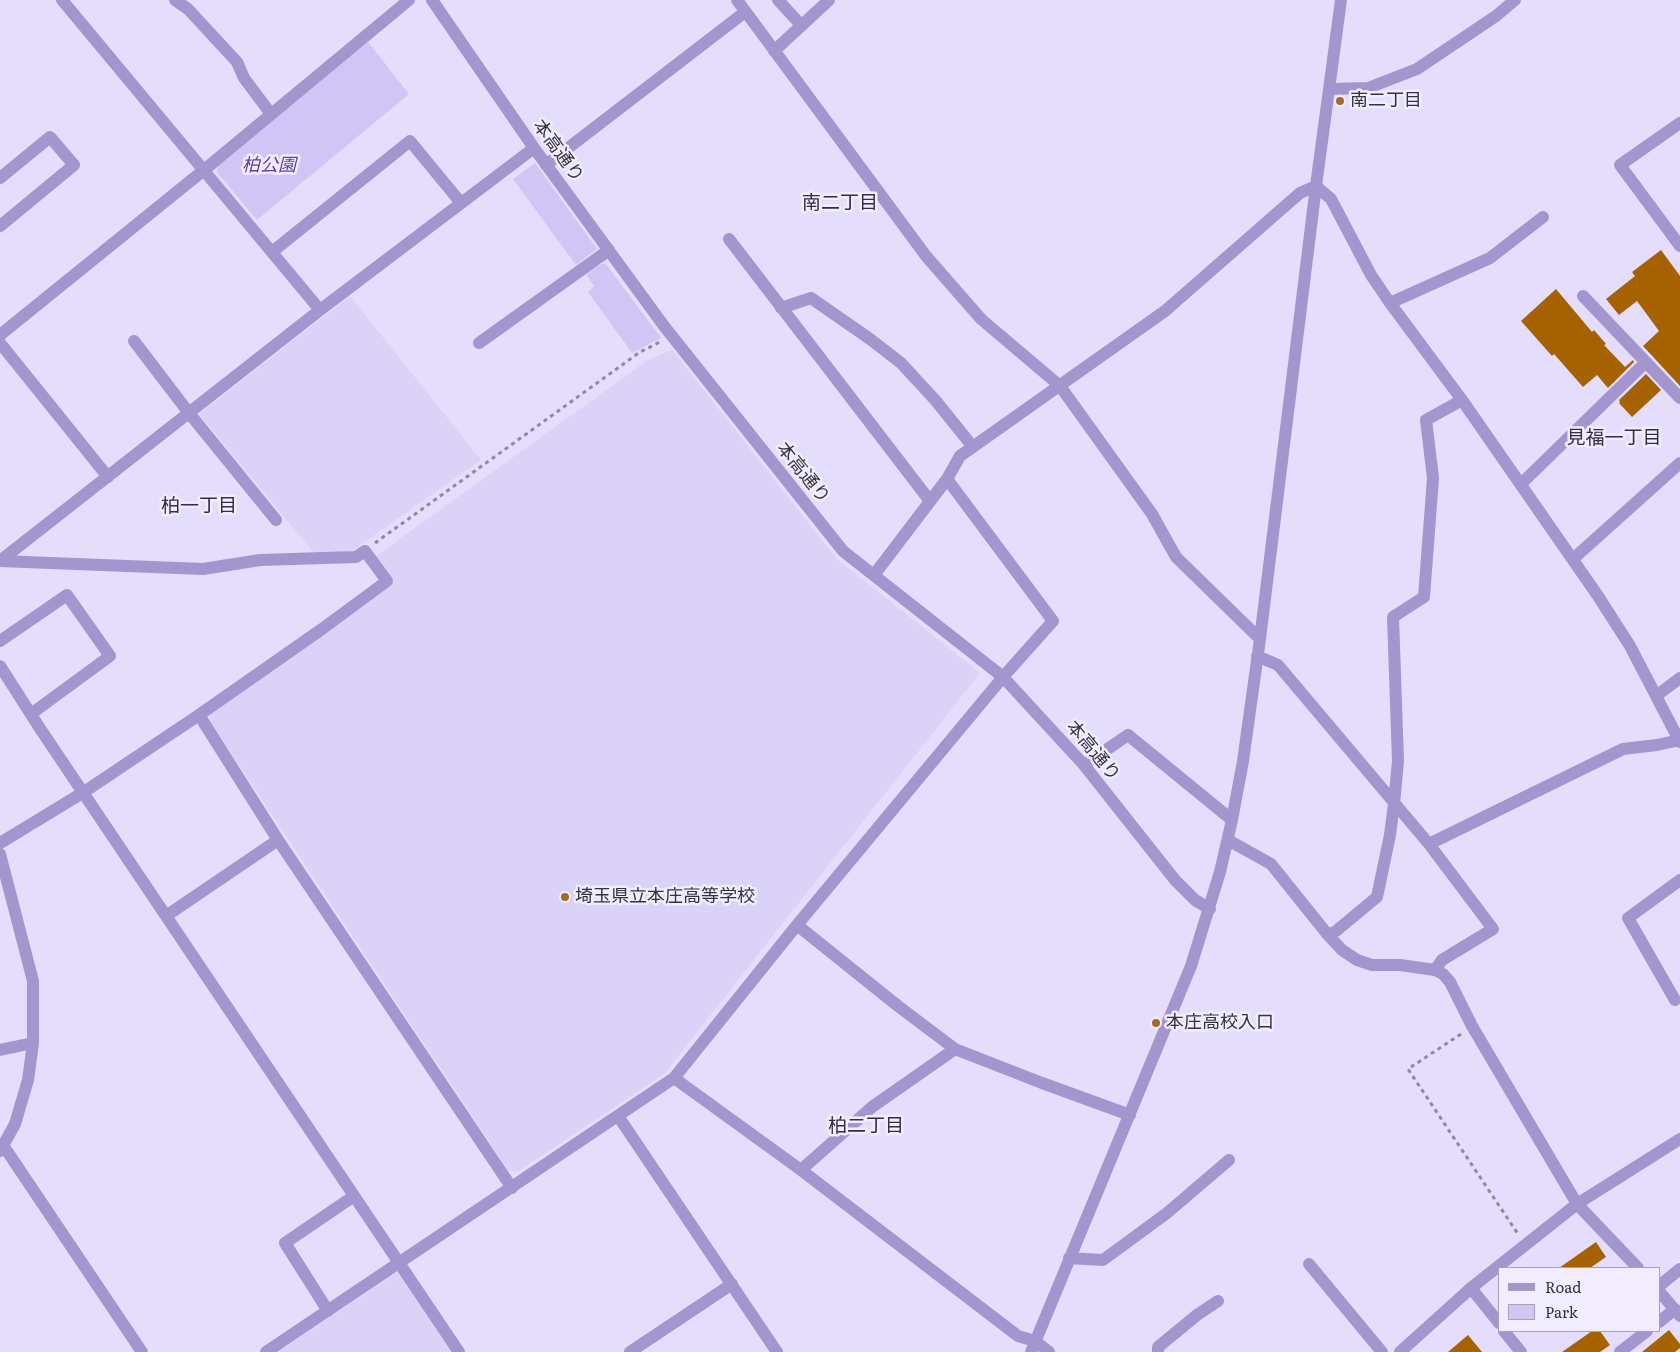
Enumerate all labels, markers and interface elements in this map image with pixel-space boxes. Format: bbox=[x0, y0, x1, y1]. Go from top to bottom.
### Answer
place label: 南二丁目 bbox=[1350, 90, 1422, 112]
marker: 南二丁目 bbox=[1334, 95, 1346, 107]
street label: 本高通り bbox=[528, 116, 588, 186]
park label: 柏公園 bbox=[242, 155, 296, 177]
district label: 南二丁目 bbox=[802, 192, 878, 214]
district label: 見福一丁目 bbox=[1567, 427, 1661, 449]
street label: 本高通り bbox=[772, 438, 834, 508]
district label: 柏一丁目 bbox=[161, 495, 237, 517]
street label: 本高通り bbox=[1062, 716, 1124, 786]
place label: 埼玉県立本庄高等学校 bbox=[575, 886, 755, 908]
marker: 埼玉県立本庄高等学校 bbox=[559, 891, 571, 903]
place label: 本庄高校入口 bbox=[1166, 1012, 1274, 1034]
marker: 本庄高校入口 bbox=[1150, 1017, 1162, 1029]
district label: 柏二丁目 bbox=[828, 1115, 904, 1137]
legend bbox=[1498, 1267, 1660, 1332]
text: Road bbox=[1545, 1275, 1581, 1298]
text: Park bbox=[1545, 1300, 1578, 1323]

